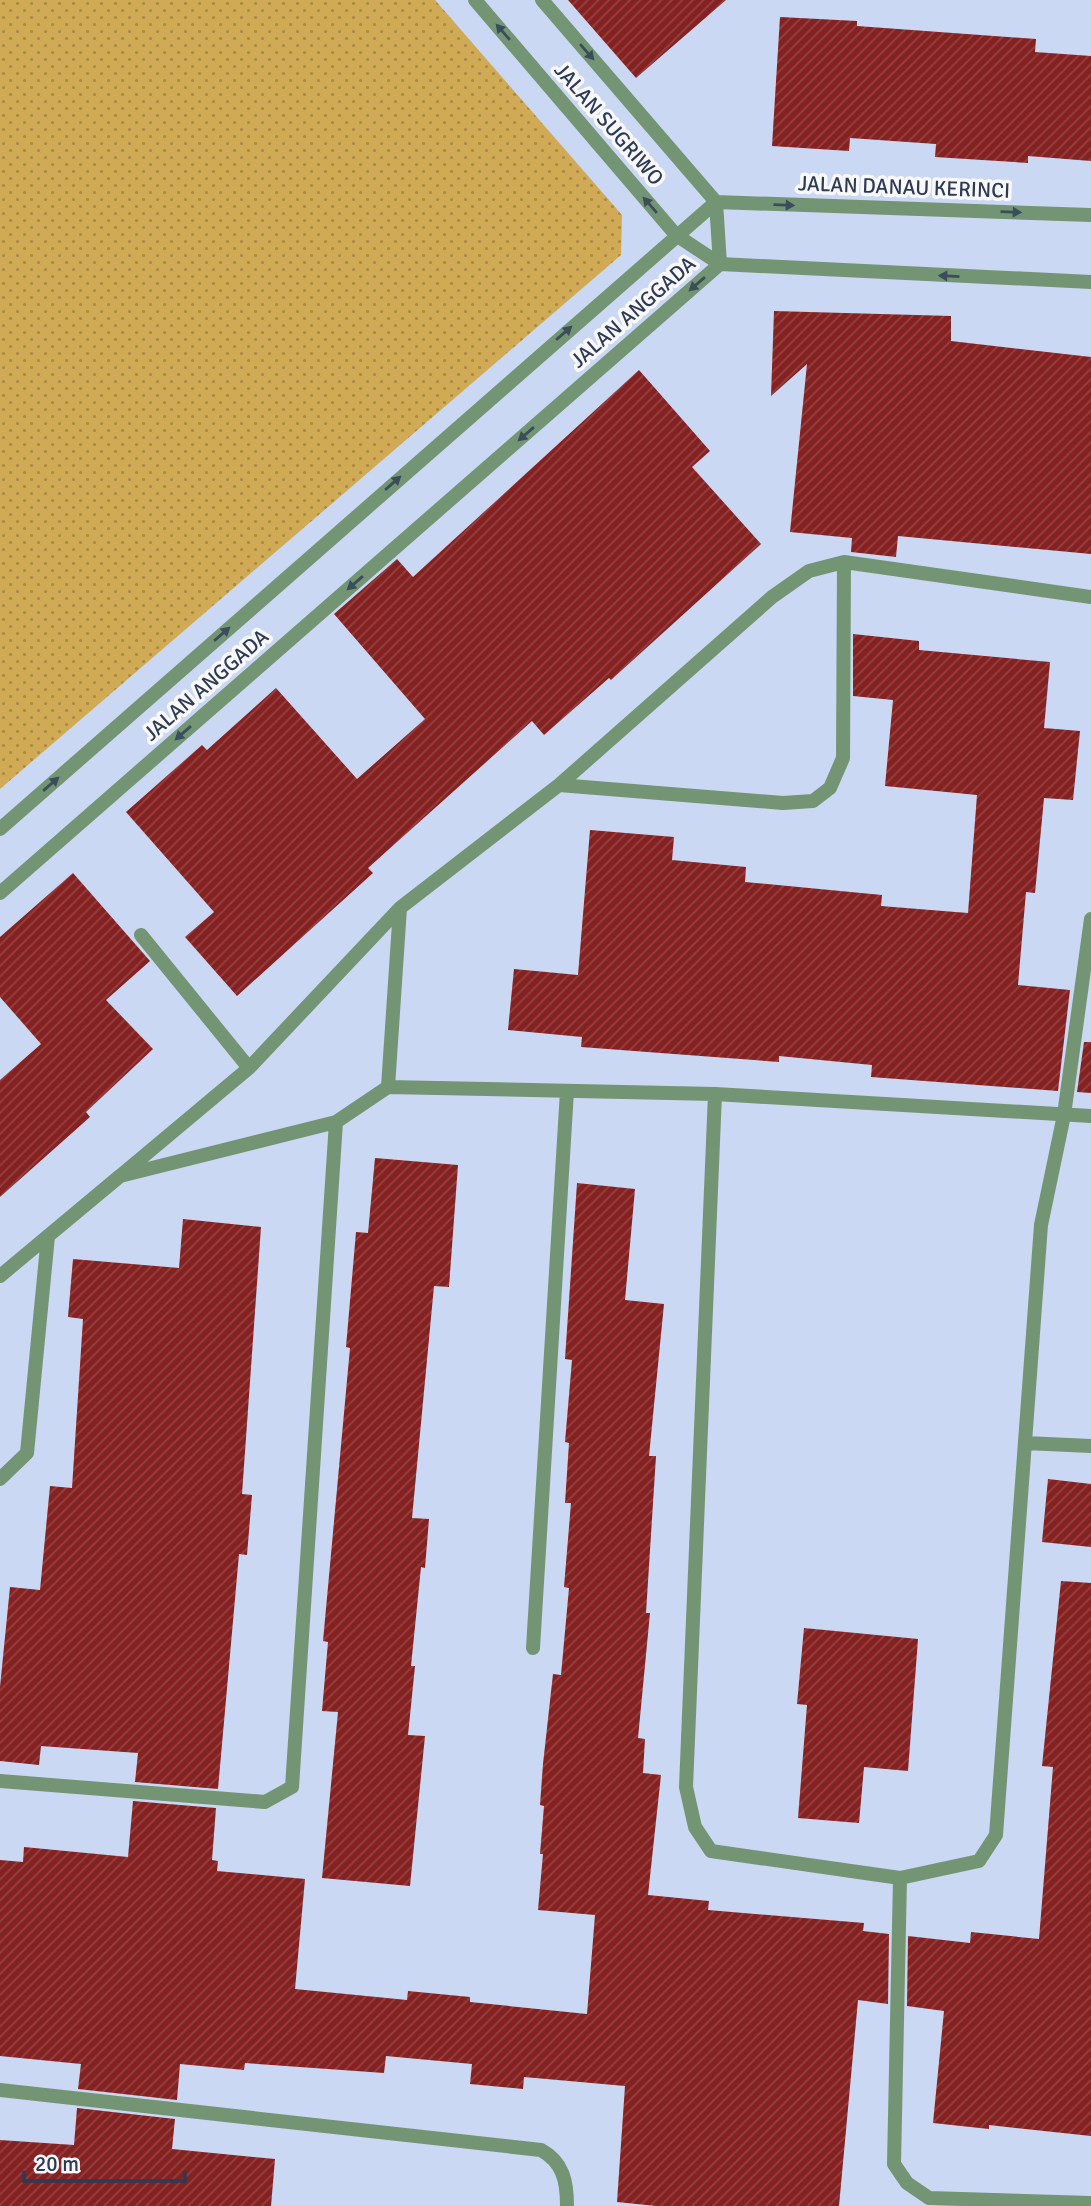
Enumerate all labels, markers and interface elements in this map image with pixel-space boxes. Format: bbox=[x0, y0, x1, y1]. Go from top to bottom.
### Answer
one-way arrow bbox=[495, 23, 511, 41]
one-way arrow bbox=[579, 43, 595, 61]
street label: JALAN SUGRIWO bbox=[549, 57, 669, 191]
street label: JALAN DANAU KERINCI bbox=[798, 170, 1010, 204]
one-way arrow bbox=[642, 196, 658, 214]
one-way arrow bbox=[773, 199, 795, 210]
one-way arrow bbox=[1000, 206, 1022, 218]
street label: JALAN ANGGADA bbox=[565, 250, 701, 373]
one-way arrow bbox=[938, 270, 960, 281]
one-way arrow bbox=[689, 276, 706, 291]
one-way arrow bbox=[555, 325, 573, 341]
one-way arrow bbox=[517, 426, 535, 442]
one-way arrow bbox=[384, 476, 401, 492]
one-way arrow bbox=[346, 575, 363, 591]
street label: JALAN ANGGADA bbox=[138, 623, 274, 746]
one-way arrow bbox=[213, 626, 231, 642]
one-way arrow bbox=[174, 725, 192, 741]
one-way arrow bbox=[42, 776, 60, 792]
scale bar bbox=[24, 2140, 186, 2184]
text: 20 m bbox=[35, 2151, 79, 2177]

